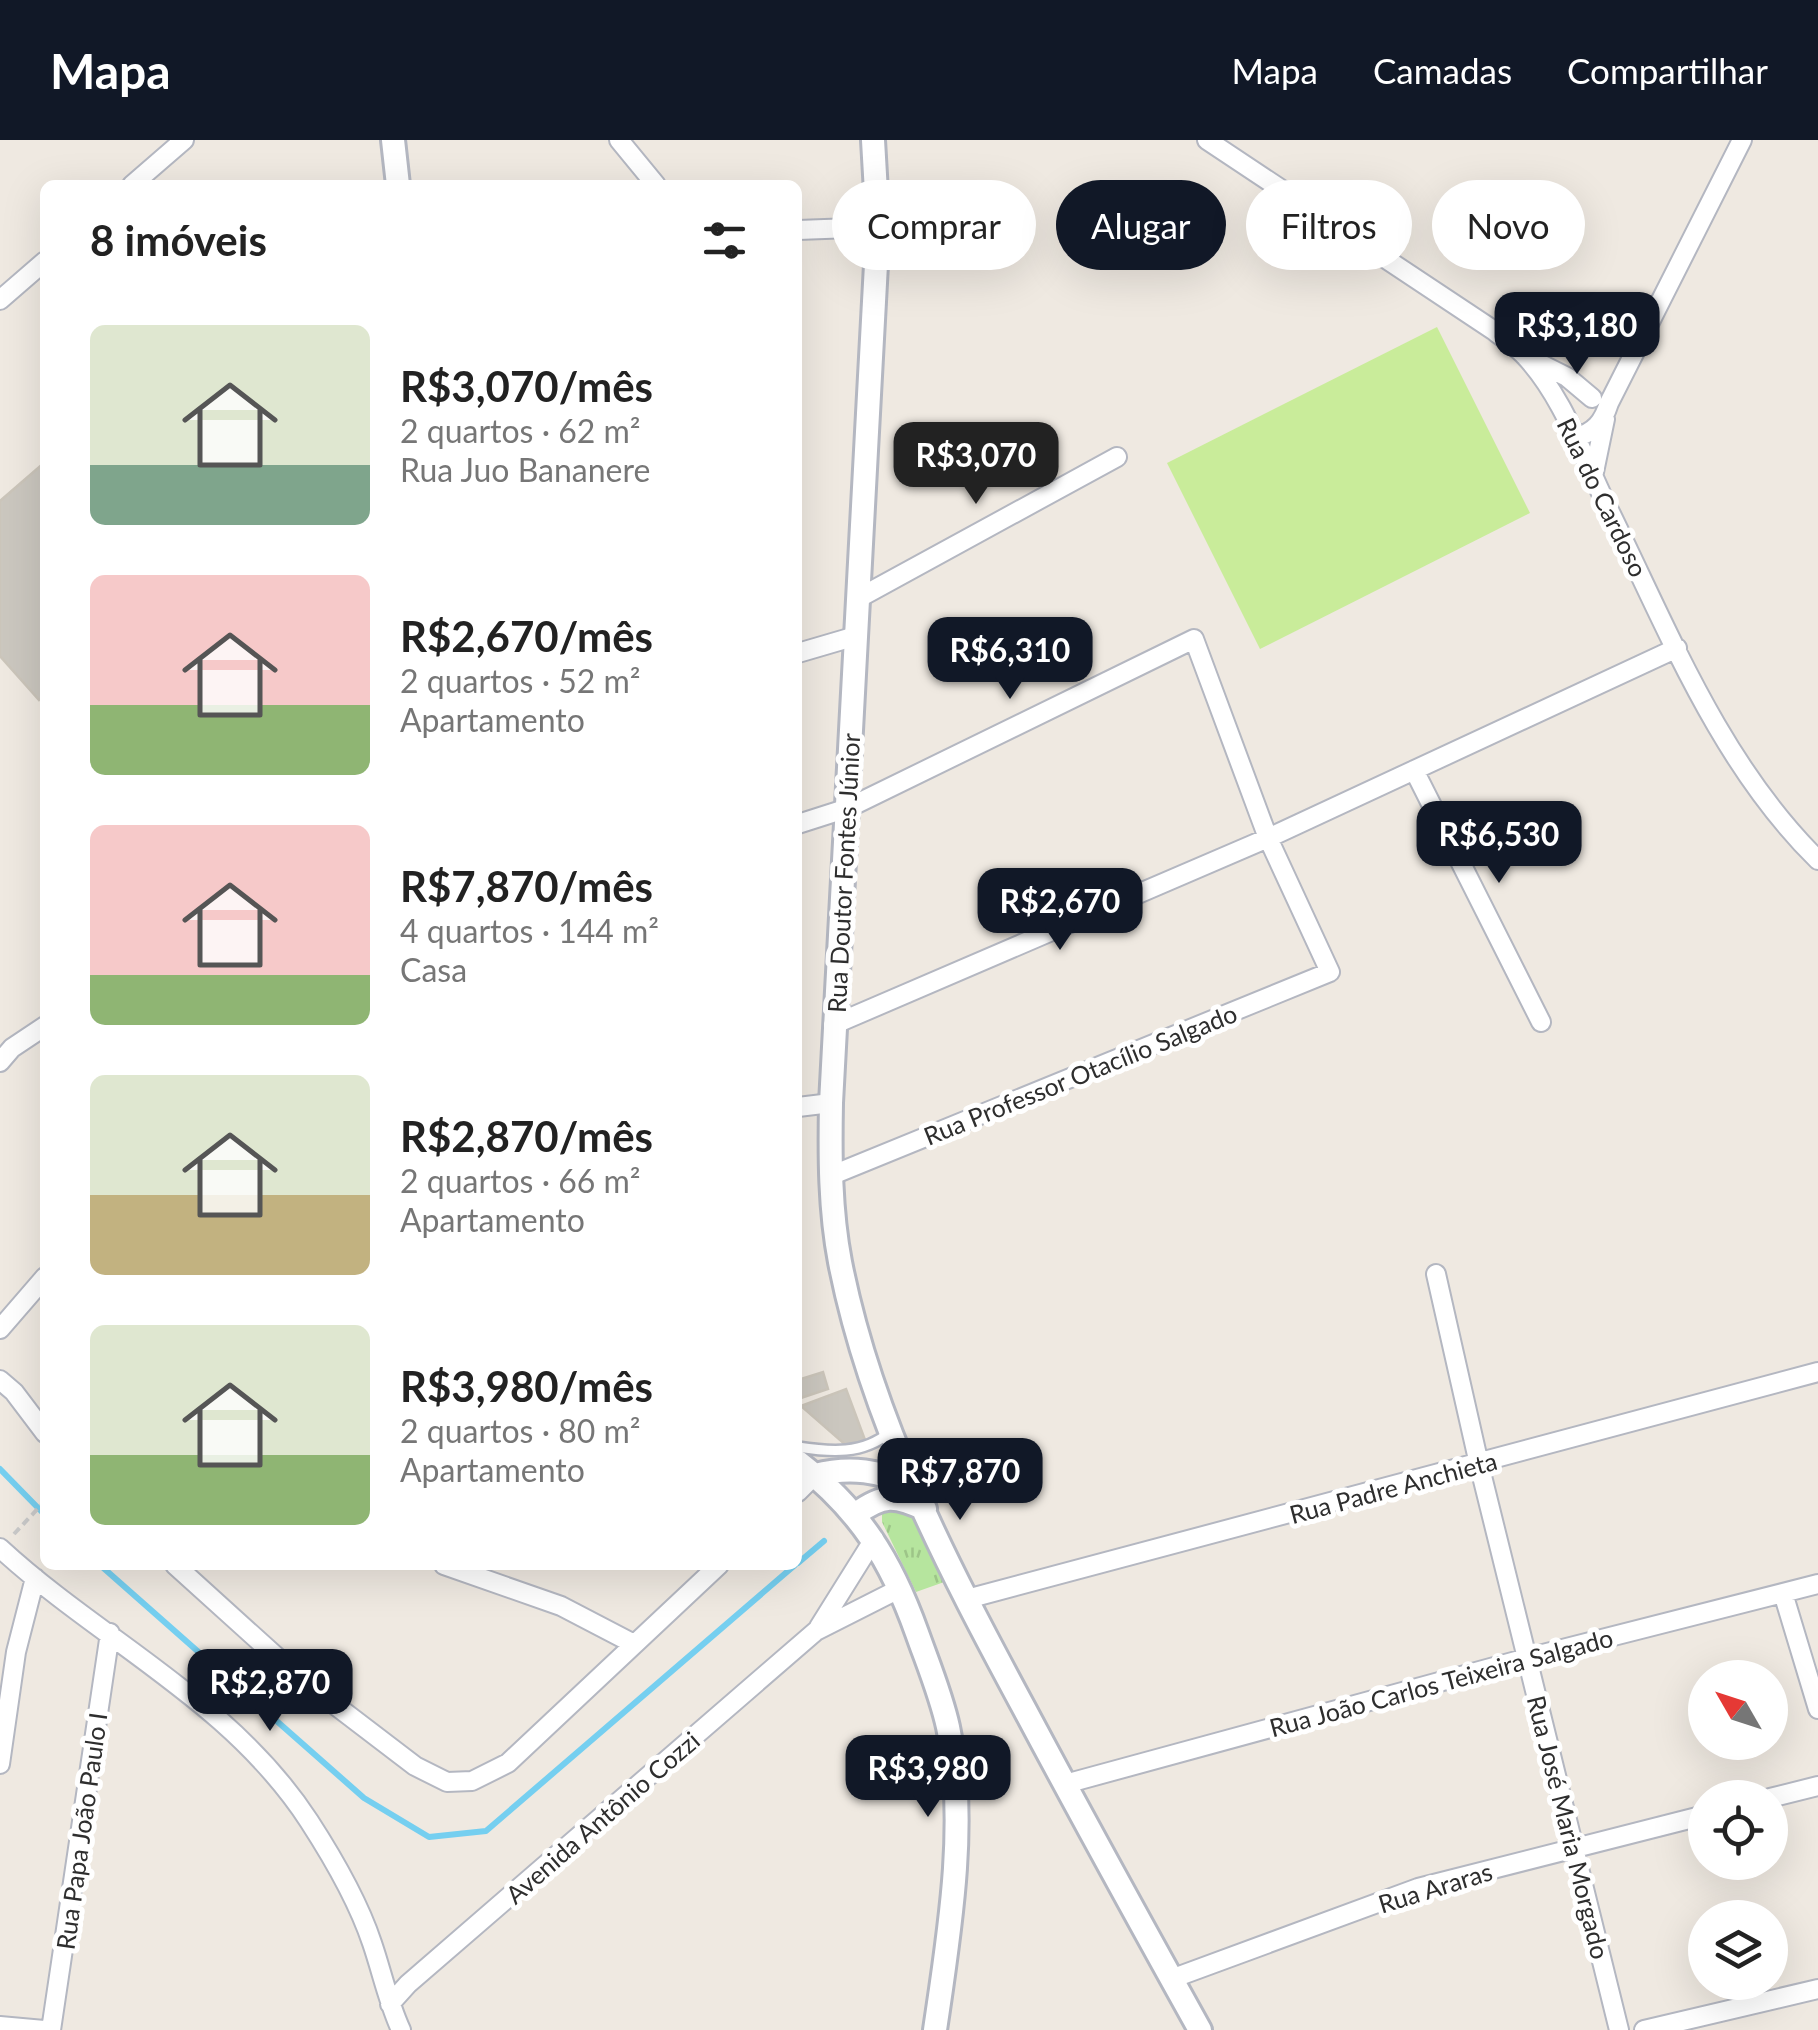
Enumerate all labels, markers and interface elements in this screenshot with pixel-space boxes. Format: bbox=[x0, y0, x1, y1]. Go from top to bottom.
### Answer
text: Mapa bbox=[50, 42, 171, 99]
text: Mapa bbox=[1232, 49, 1318, 91]
text: Camadas bbox=[1373, 49, 1512, 91]
text: Compartilhar bbox=[1567, 49, 1768, 91]
chip: Comprar bbox=[832, 180, 1036, 270]
chip: Alugar bbox=[1056, 180, 1226, 270]
chip: Filtros bbox=[1246, 180, 1412, 270]
chip: Novo bbox=[1432, 180, 1585, 270]
icon: filters bbox=[697, 213, 752, 268]
text: 8 imóveis bbox=[90, 215, 267, 265]
pin: R$3,180 bbox=[1485, 292, 1669, 377]
text: R$3,180 bbox=[1517, 305, 1637, 344]
text: R$3,070/mês bbox=[400, 361, 653, 411]
icon: home bbox=[170, 365, 290, 485]
text: 2 quartos · 62 m² bbox=[400, 411, 640, 450]
street label: Rua do Cardoso bbox=[1552, 412, 1654, 582]
pin: R$3,070 bbox=[884, 422, 1068, 507]
text: R$3,070 bbox=[916, 435, 1036, 474]
text: Rua Juo Bananere bbox=[400, 450, 650, 489]
text: R$2,670/mês bbox=[400, 611, 653, 661]
icon: home bbox=[170, 615, 290, 735]
pin: R$6,310 bbox=[918, 617, 1102, 702]
text: R$6,310 bbox=[950, 630, 1070, 669]
text: 2 quartos · 52 m² bbox=[400, 661, 640, 700]
text: Apartamento bbox=[400, 700, 585, 739]
street label: Rua Doutor Fontes Júnior bbox=[821, 732, 865, 1014]
pin: R$6,530 bbox=[1407, 801, 1591, 886]
text: R$6,530 bbox=[1439, 814, 1559, 853]
text: R$7,870/mês bbox=[400, 861, 653, 911]
icon: home bbox=[170, 865, 290, 985]
pin: R$2,670 bbox=[968, 868, 1152, 953]
text: R$2,670 bbox=[1000, 881, 1120, 920]
text: 4 quartos · 144 m² bbox=[400, 911, 659, 950]
text: Casa bbox=[400, 950, 467, 989]
street label: Rua Professor Otacílio Salgado bbox=[919, 997, 1241, 1151]
text: R$2,870/mês bbox=[400, 1111, 653, 1161]
icon: home bbox=[170, 1115, 290, 1235]
text: 2 quartos · 66 m² bbox=[400, 1161, 640, 1200]
text: Apartamento bbox=[400, 1200, 585, 1239]
text: R$3,980/mês bbox=[400, 1361, 653, 1411]
icon: home bbox=[170, 1365, 290, 1485]
text: 2 quartos · 80 m² bbox=[400, 1411, 640, 1450]
pin: R$7,870 bbox=[868, 1438, 1052, 1523]
street label: Rua Padre Anchieta bbox=[1286, 1445, 1500, 1529]
text: Apartamento bbox=[400, 1450, 585, 1489]
text: R$7,870 bbox=[900, 1451, 1020, 1490]
street label: Rua João Carlos Teixeira Salgado bbox=[1266, 1622, 1616, 1742]
pin: R$2,870 bbox=[178, 1649, 362, 1734]
north arrow bbox=[1688, 1660, 1788, 1760]
map controls bbox=[1688, 1660, 1788, 2000]
text: R$2,870 bbox=[210, 1662, 330, 1701]
street label: Rua José Maria Morgado bbox=[1522, 1692, 1616, 1962]
street label: Rua Papa João Paulo I bbox=[50, 1711, 112, 1951]
street label: Avenida Antônio Cozzi bbox=[499, 1725, 705, 1909]
pin: R$3,980 bbox=[836, 1735, 1020, 1820]
text: R$3,980 bbox=[868, 1748, 988, 1787]
button: locate bbox=[1688, 1780, 1788, 1880]
street label: Rua Araras bbox=[1374, 1855, 1496, 1919]
button: layers bbox=[1688, 1900, 1788, 2000]

